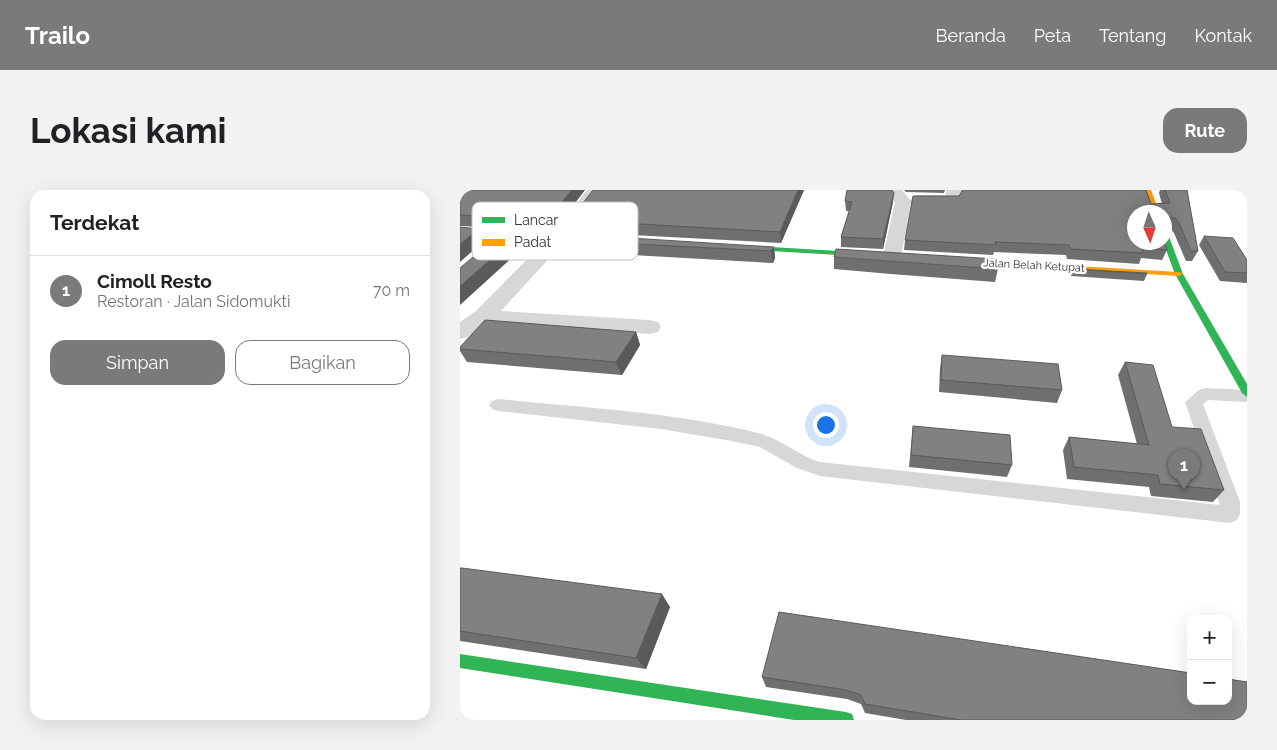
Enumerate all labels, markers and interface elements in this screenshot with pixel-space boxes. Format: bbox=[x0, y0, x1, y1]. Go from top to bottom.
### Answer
text: Trailo bbox=[25, 21, 90, 50]
text: Beranda bbox=[936, 25, 1006, 46]
text: Peta bbox=[1034, 25, 1071, 46]
text: Tentang bbox=[1099, 25, 1166, 46]
text: Kontak bbox=[1194, 25, 1252, 46]
button: Rute bbox=[1163, 108, 1247, 153]
text: Lokasi kami bbox=[30, 110, 227, 151]
legend bbox=[472, 202, 638, 260]
north arrow bbox=[1127, 205, 1172, 250]
text: Terdekat bbox=[50, 210, 139, 235]
text: Lancar bbox=[514, 212, 558, 228]
text: Padat bbox=[514, 234, 552, 250]
street label: Jalan Belah Ketupat bbox=[983, 256, 1085, 275]
text: Cimoll Resto bbox=[97, 270, 212, 292]
text: 1 bbox=[62, 281, 70, 300]
text: 70 m bbox=[373, 281, 410, 300]
text: Restoran · Jalan Sidomukti bbox=[97, 292, 290, 311]
button: Simpan bbox=[50, 340, 225, 385]
button: Bagikan bbox=[235, 340, 410, 385]
your location bbox=[813, 412, 839, 438]
pin: 1 bbox=[1168, 449, 1200, 490]
map controls bbox=[1187, 615, 1232, 705]
button: + bbox=[1187, 615, 1232, 660]
button: − bbox=[1187, 660, 1232, 705]

